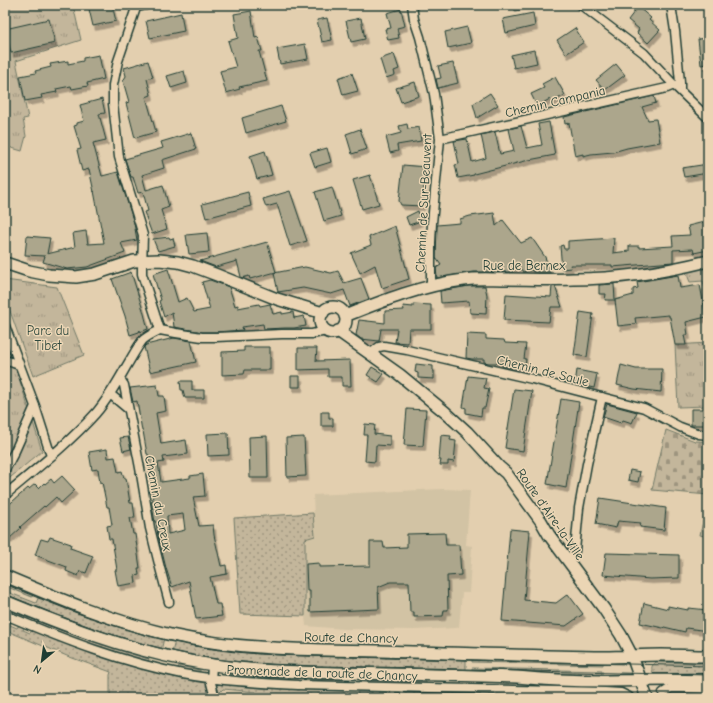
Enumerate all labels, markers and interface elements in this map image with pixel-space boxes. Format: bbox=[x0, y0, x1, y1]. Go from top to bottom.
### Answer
street label: Chemin Campania bbox=[503, 83, 607, 120]
street label: Chemin de Sur-Beauvent bbox=[412, 132, 435, 273]
street label: Rue de Bernex bbox=[483, 258, 566, 273]
park label: Parc du Tibet bbox=[27, 323, 69, 353]
street label: Chemin de Saule bbox=[495, 352, 591, 389]
street label: Chemin du Creux bbox=[142, 454, 175, 553]
street label: Route d'Aire-la-Ville bbox=[513, 466, 588, 563]
street label: Route de Chancy bbox=[304, 629, 398, 646]
north arrow bbox=[22, 641, 62, 681]
text: N bbox=[31, 662, 44, 677]
street label: Promenade de la route de Chancy bbox=[226, 662, 418, 683]

